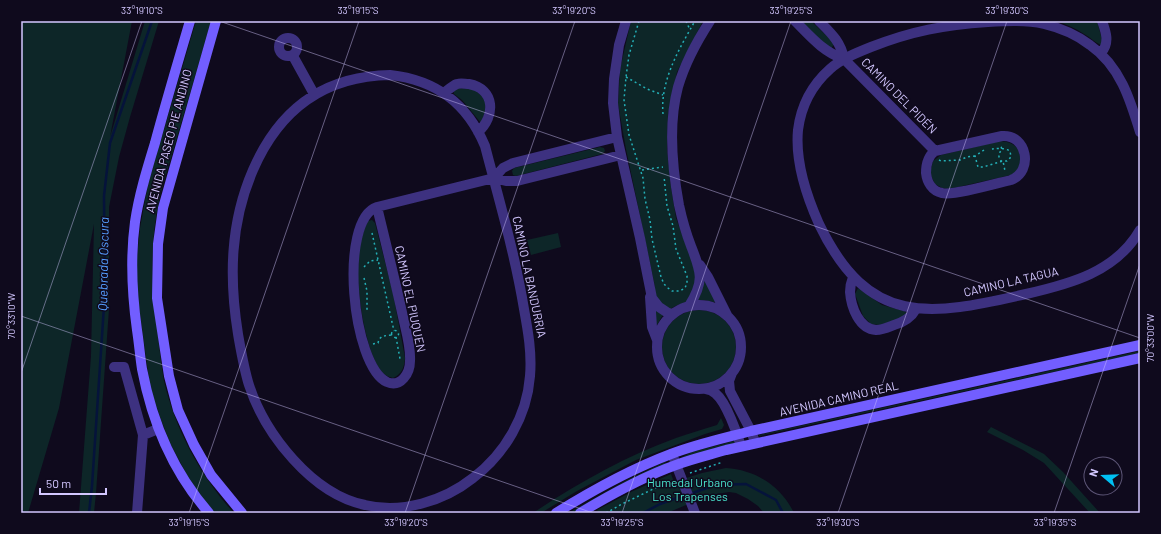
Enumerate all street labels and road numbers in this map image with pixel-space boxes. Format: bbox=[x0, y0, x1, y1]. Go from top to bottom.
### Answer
street label: CAMINO DEL PIDÉN bbox=[859, 55, 940, 136]
street label: AVENIDA PASEO PIE ANDINO bbox=[142, 67, 194, 214]
street label: CAMINO LA BANDURRIA bbox=[510, 215, 550, 339]
street label: CAMINO EL PIUQUEN bbox=[393, 244, 429, 353]
street label: CAMINO LA TAGUA bbox=[962, 263, 1060, 299]
street label: AVENIDA CAMINO REAL bbox=[778, 377, 900, 419]

